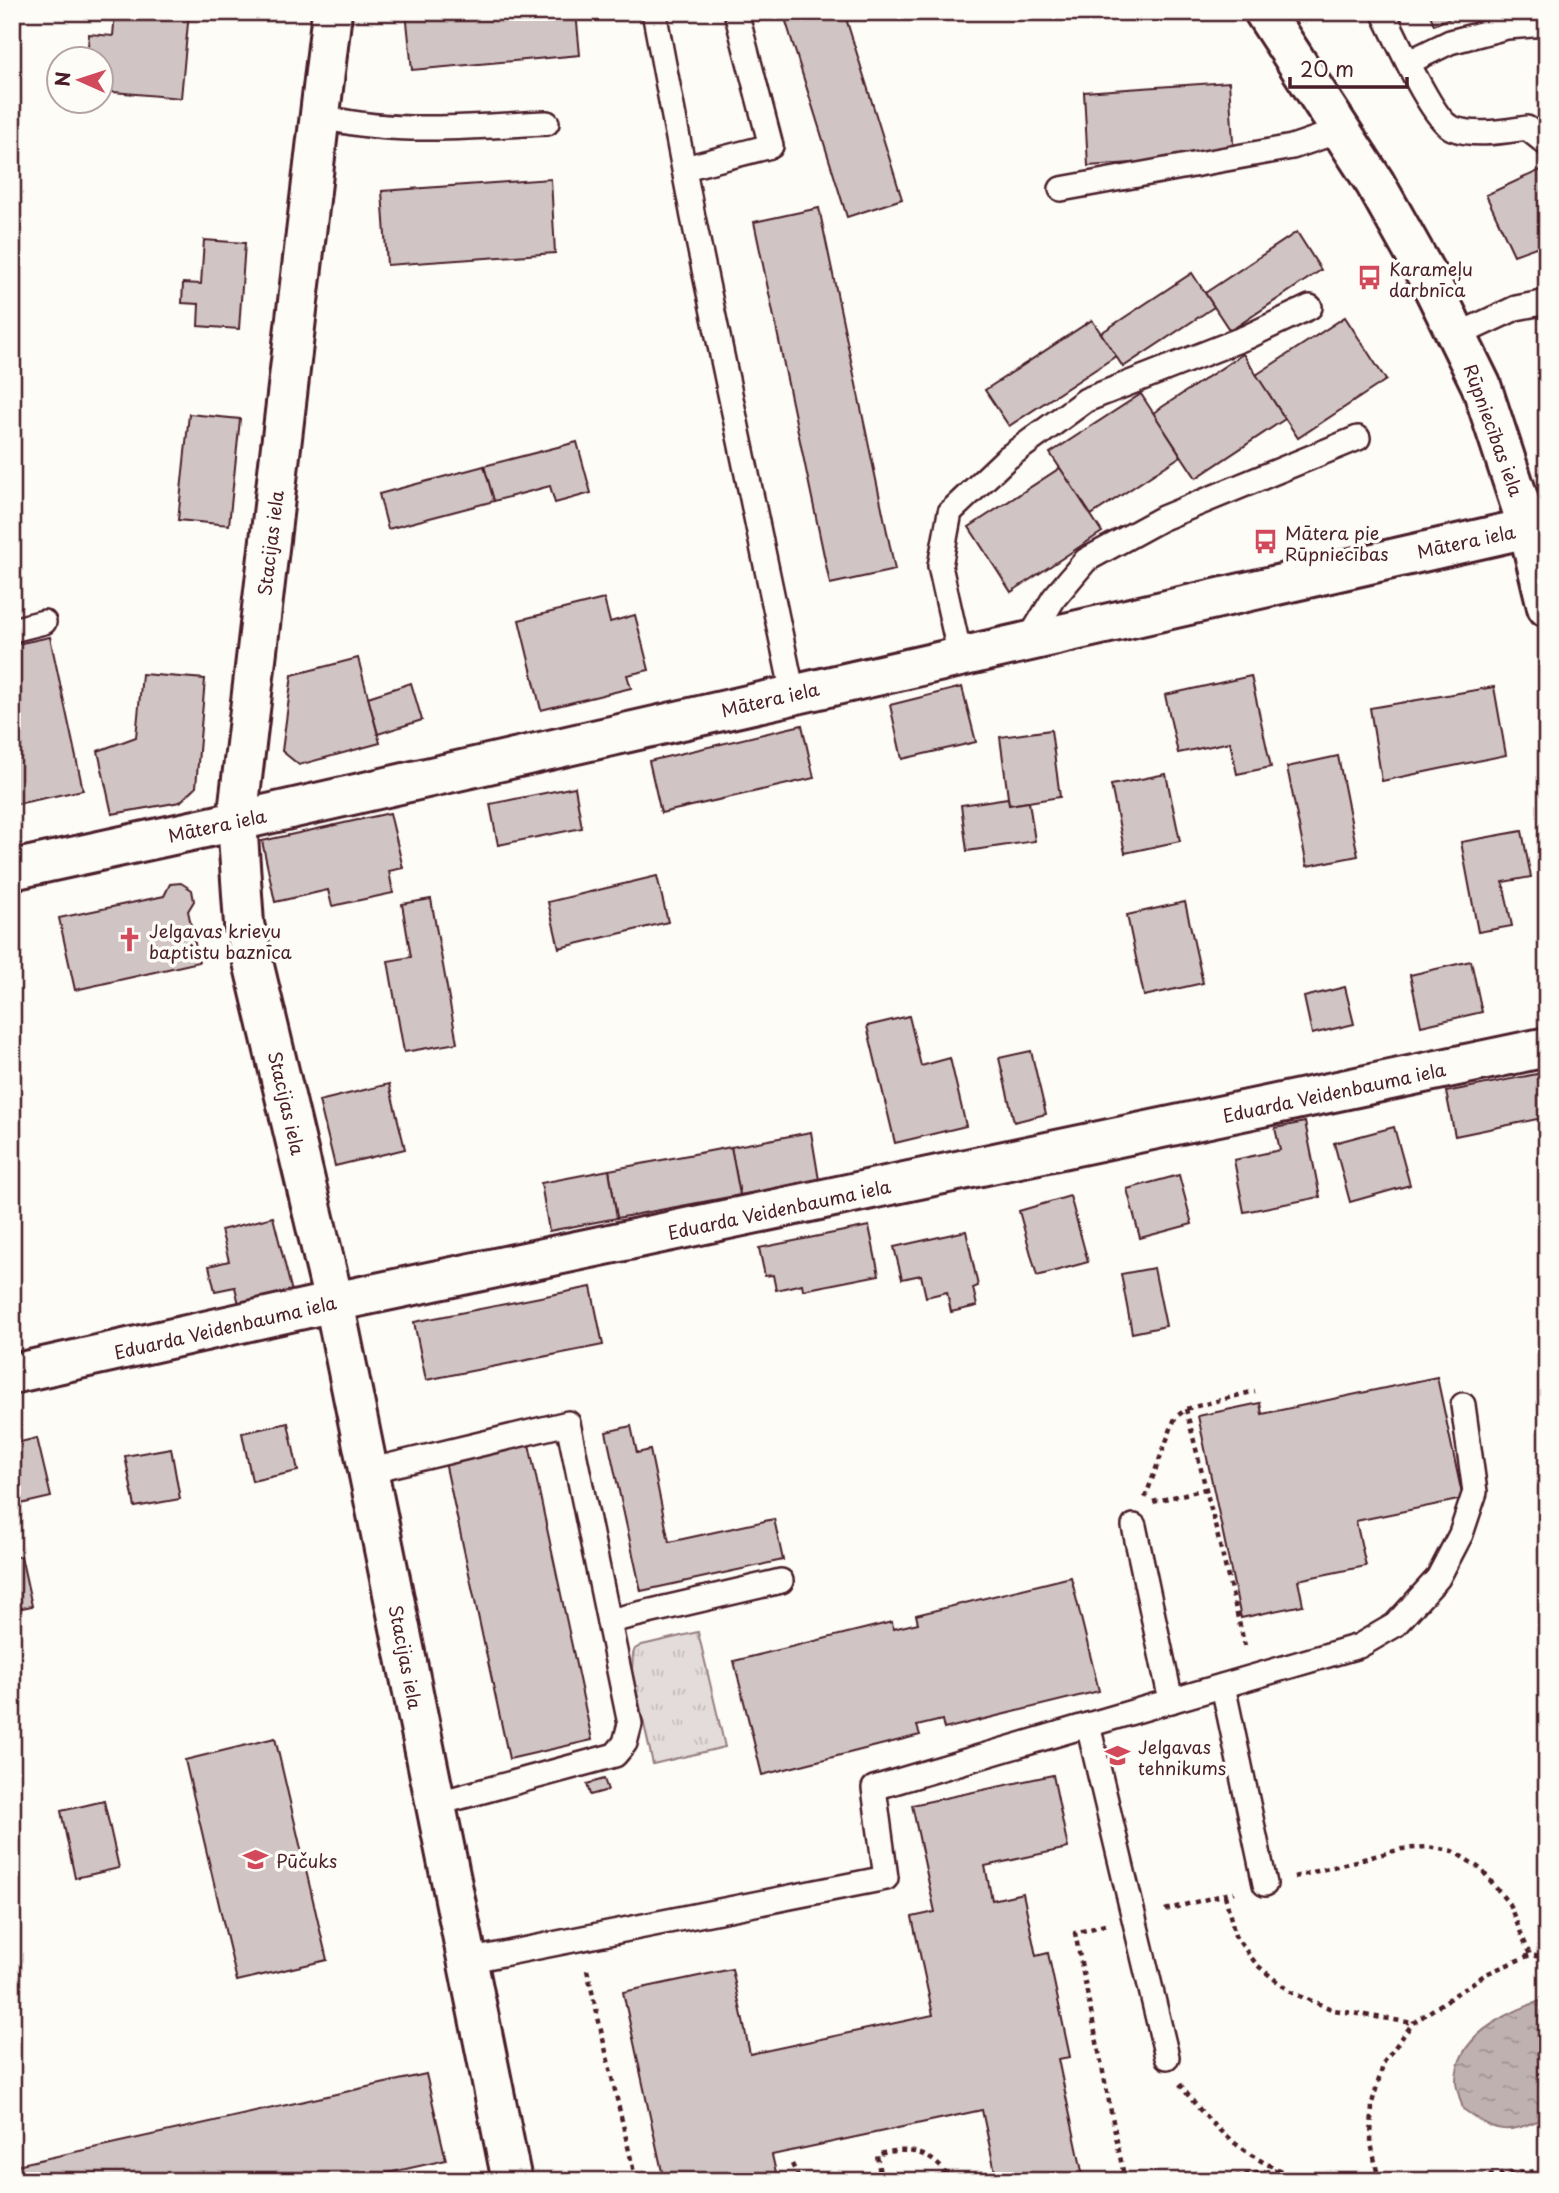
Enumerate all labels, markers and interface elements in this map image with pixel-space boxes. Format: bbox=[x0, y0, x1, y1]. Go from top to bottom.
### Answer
north arrow bbox=[46, 46, 116, 116]
scale bar bbox=[1290, 46, 1407, 90]
text: 20 m bbox=[1300, 52, 1354, 84]
text: N bbox=[48, 71, 76, 87]
place label: Karameļu darbnīca bbox=[1389, 255, 1473, 303]
bus stop icon: Karameļu darbnīca bbox=[1355, 264, 1383, 292]
street label: Rūpniecības iela bbox=[1458, 360, 1531, 501]
street label: Stacijas iela bbox=[250, 488, 290, 597]
street label: Mātera iela bbox=[1414, 517, 1518, 565]
place label: Mātera pie Rūpniecības bbox=[1285, 519, 1388, 567]
bus stop icon: Mātera pie Rūpniecības bbox=[1251, 528, 1279, 556]
street label: Mātera iela bbox=[718, 675, 822, 723]
street label: Mātera iela bbox=[165, 801, 269, 849]
place label: Jelgavas krievu baptistu baznīca bbox=[149, 917, 293, 965]
church icon: Jelgavas krievu baptistu baznīca bbox=[115, 926, 143, 954]
street label: Stacijas iela bbox=[262, 1048, 312, 1158]
street label: Eduarda Veidenbauma iela bbox=[1220, 1055, 1449, 1129]
street label: Eduarda Veidenbauma iela bbox=[665, 1172, 894, 1246]
street label: Eduarda Veidenbauma iela bbox=[111, 1288, 339, 1366]
street label: Stacijas iela bbox=[383, 1602, 429, 1712]
place label: Jelgavas tehnikums bbox=[1138, 1733, 1226, 1781]
school or university icon: Jelgavas tehnikums bbox=[1104, 1742, 1132, 1770]
school or university icon: Pūčuks bbox=[242, 1846, 270, 1874]
place label: Pūčuks bbox=[276, 1847, 337, 1874]

